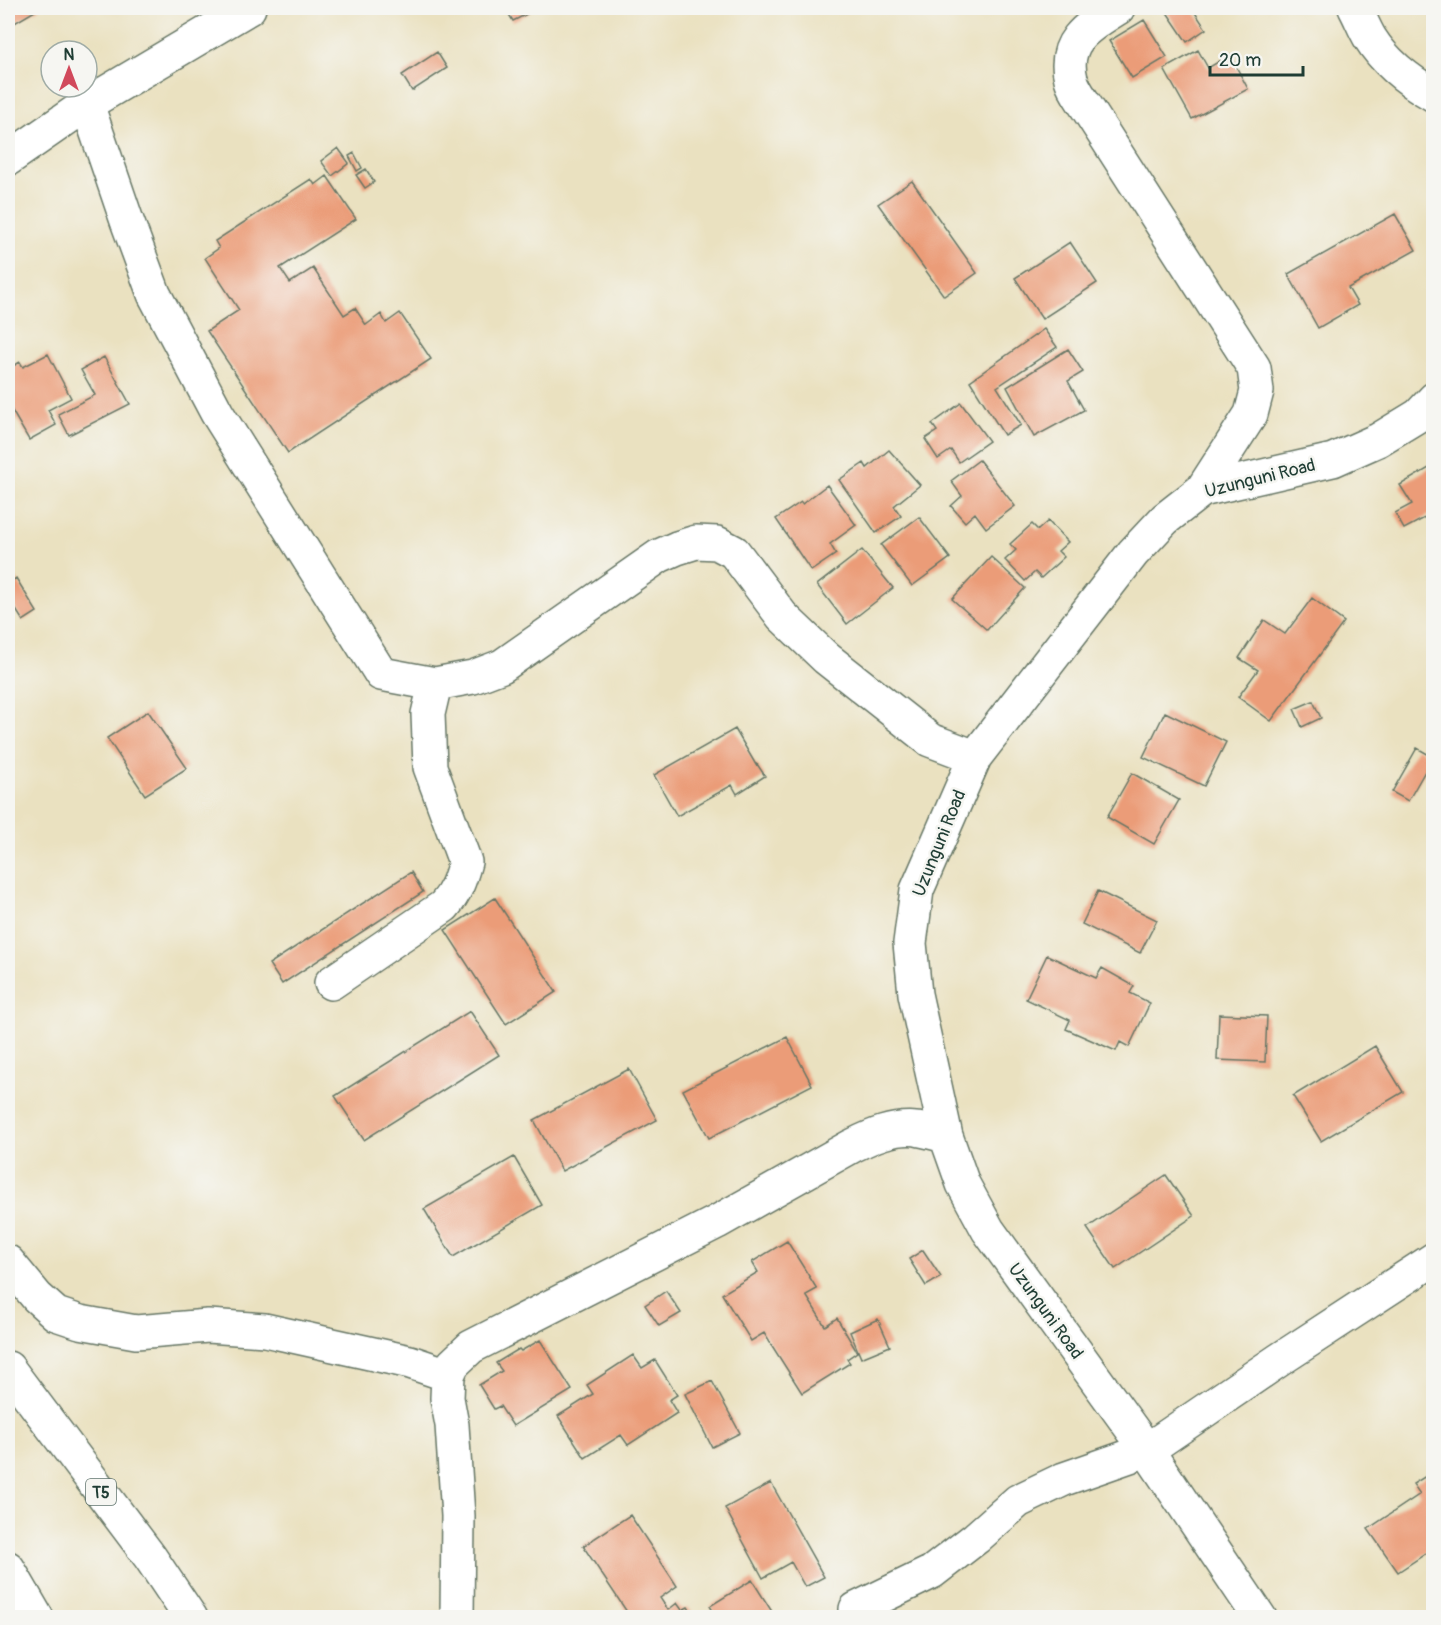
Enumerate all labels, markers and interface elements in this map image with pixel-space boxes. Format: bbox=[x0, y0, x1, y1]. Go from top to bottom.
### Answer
north arrow bbox=[39, 39, 99, 99]
scale bar bbox=[1210, 39, 1303, 77]
text: N bbox=[64, 45, 75, 65]
text: 20 m bbox=[1219, 49, 1261, 72]
street label: Uzunguni Road bbox=[1202, 454, 1318, 503]
street label: Uzunguni Road bbox=[908, 786, 971, 900]
street label: Uzunguni Road bbox=[1003, 1259, 1088, 1364]
road number: T5 bbox=[86, 1479, 116, 1505]

